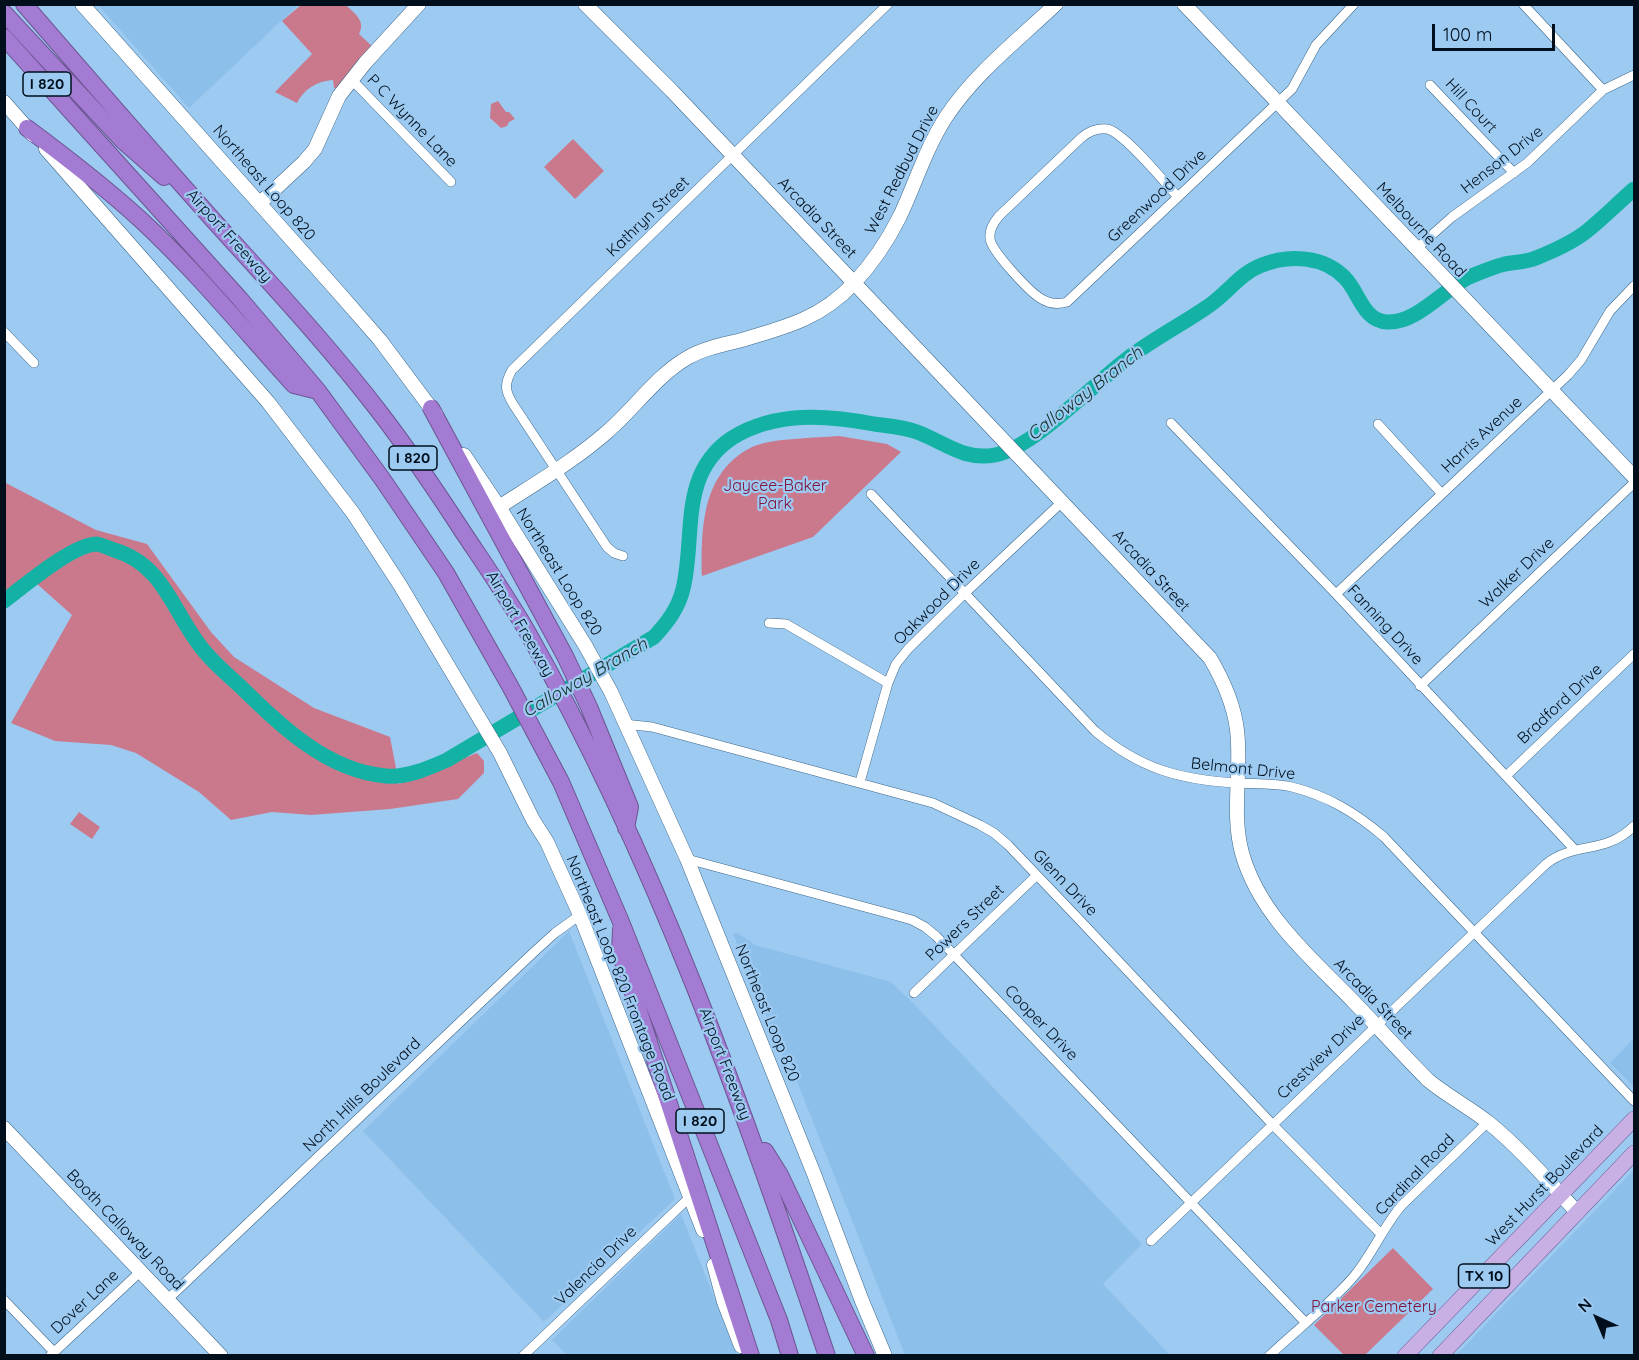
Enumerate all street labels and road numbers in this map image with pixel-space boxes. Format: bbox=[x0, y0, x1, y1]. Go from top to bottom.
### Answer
street label: P C Wynne Lane bbox=[363, 71, 461, 171]
road number: I 820 bbox=[23, 72, 71, 96]
street label: Hill Court bbox=[1441, 75, 1501, 137]
street label: West Redbud Drive bbox=[861, 102, 943, 238]
street label: Northeast Loop 820 bbox=[209, 121, 319, 245]
street label: Henson Drive bbox=[1457, 122, 1547, 198]
street label: Greenwood Drive bbox=[1104, 145, 1210, 247]
street label: Kathryn Street bbox=[603, 173, 693, 261]
street label: Arcadia Street bbox=[774, 174, 860, 262]
street label: Melbourne Road bbox=[1372, 179, 1470, 281]
street label: Airport Freeway bbox=[182, 185, 276, 287]
street label: Harris Avenue bbox=[1438, 393, 1526, 477]
road number: I 820 bbox=[389, 446, 437, 470]
street label: Northeast Loop 820 bbox=[512, 505, 606, 639]
street label: Arcadia Street bbox=[1108, 526, 1194, 616]
street label: Walker Drive bbox=[1476, 534, 1558, 612]
street label: Oakwood Drive bbox=[890, 555, 984, 649]
street label: Airport Freeway bbox=[482, 568, 558, 680]
street label: Fanning Drive bbox=[1343, 581, 1427, 669]
street label: Bradford Drive bbox=[1514, 660, 1606, 748]
street label: Belmont Drive bbox=[1190, 754, 1296, 784]
street label: Glenn Drive bbox=[1029, 846, 1101, 920]
street label: Northeast Loop 820 Frontage Road bbox=[562, 853, 678, 1103]
street label: Powers Street bbox=[922, 881, 1008, 965]
street label: Northeast Loop 820 bbox=[731, 941, 803, 1085]
street label: Arcadia Street bbox=[1330, 955, 1416, 1043]
street label: Cooper Drive bbox=[1000, 981, 1082, 1065]
street label: Airport Freeway bbox=[695, 1005, 755, 1123]
street label: Crestview Drive bbox=[1273, 1010, 1369, 1104]
street label: North Hills Boulevard bbox=[299, 1034, 425, 1156]
road number: I 820 bbox=[676, 1109, 724, 1133]
street label: West Hurst Boulevard bbox=[1482, 1121, 1608, 1251]
street label: Cardinal Road bbox=[1371, 1130, 1459, 1220]
street label: Booth Calloway Road bbox=[62, 1166, 188, 1294]
street label: Valencia Drive bbox=[551, 1222, 641, 1310]
road number: TX 10 bbox=[1458, 1264, 1510, 1288]
street label: Dover Lane bbox=[47, 1266, 123, 1338]

